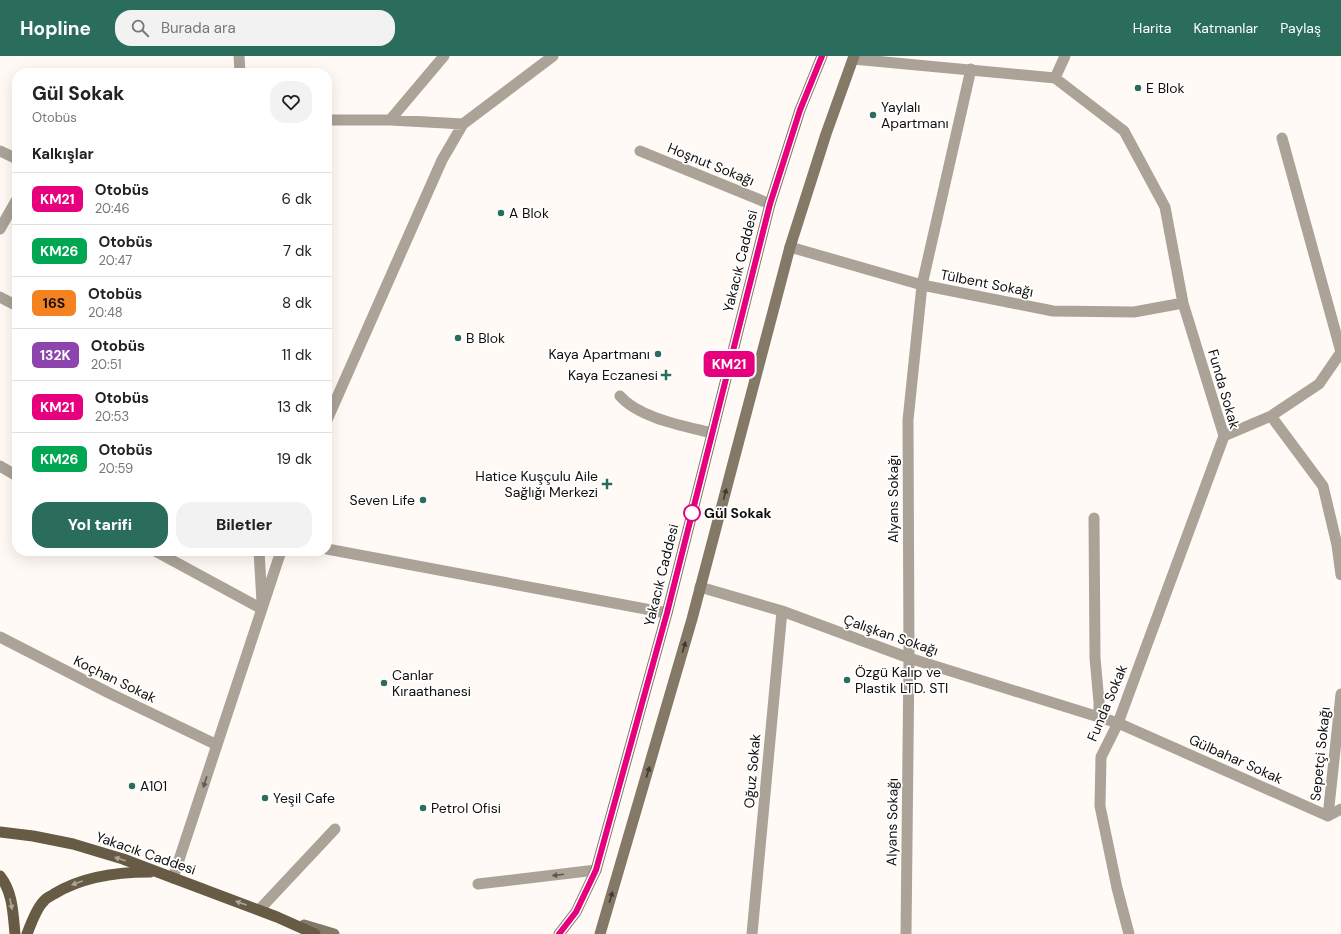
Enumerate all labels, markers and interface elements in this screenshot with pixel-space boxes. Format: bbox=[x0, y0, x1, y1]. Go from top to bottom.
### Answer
search box bbox=[115, 10, 395, 46]
text: Hopline bbox=[20, 16, 91, 41]
icon: search bbox=[129, 17, 151, 39]
text: Burada ara bbox=[161, 18, 236, 38]
text: Harita bbox=[1133, 19, 1171, 37]
text: Katmanlar bbox=[1193, 19, 1258, 37]
text: Paylaş bbox=[1280, 19, 1321, 37]
place label: E Blok bbox=[1146, 79, 1185, 97]
text: Gül Sokak bbox=[32, 81, 124, 106]
button: heart bbox=[270, 81, 312, 123]
marker: E Blok bbox=[1133, 83, 1143, 93]
place label: Yaylalı Apartmanı bbox=[881, 98, 949, 132]
text: Otobüs bbox=[32, 109, 77, 126]
marker: Yaylalı Apartmanı bbox=[868, 110, 878, 120]
street label: Hoşnut Sokağı bbox=[665, 138, 757, 190]
text: Kalkışlar bbox=[32, 144, 94, 164]
text: Otobüs bbox=[95, 180, 149, 200]
text: 6 dk bbox=[282, 189, 312, 209]
text: KM21 bbox=[40, 190, 75, 208]
text: 20:46 bbox=[95, 200, 130, 217]
place label: A Blok bbox=[509, 204, 549, 222]
marker: A Blok bbox=[496, 208, 506, 218]
street label: Yakacık Caddesi bbox=[719, 208, 761, 314]
text: Otobüs bbox=[99, 232, 153, 252]
text: 7 dk bbox=[283, 241, 312, 261]
text: KM26 bbox=[40, 242, 79, 260]
text: 20:47 bbox=[99, 252, 132, 269]
street label: Tülbent Sokağı bbox=[939, 265, 1035, 301]
text: Otobüs bbox=[88, 284, 142, 304]
text: 8 dk bbox=[282, 293, 312, 313]
text: 16S bbox=[43, 294, 65, 312]
text: 20:48 bbox=[88, 304, 123, 321]
place label: B Blok bbox=[466, 329, 505, 347]
marker: B Blok bbox=[453, 333, 463, 343]
text: Otobüs bbox=[91, 336, 145, 356]
text: 11 dk bbox=[282, 345, 312, 365]
place label: Kaya Apartmanı bbox=[548, 345, 650, 363]
text: 132K bbox=[40, 346, 71, 364]
street label: Funda Sokak bbox=[1204, 347, 1244, 431]
marker: Kaya Apartmanı bbox=[653, 349, 663, 359]
line badge: KM21 bbox=[701, 351, 757, 377]
text: KM21 bbox=[712, 355, 746, 373]
text: 20:51 bbox=[91, 356, 122, 373]
place label: Kaya Eczanesi bbox=[568, 366, 658, 384]
marker: Kaya Eczanesi bbox=[661, 370, 671, 380]
text: Otobüs bbox=[95, 388, 149, 408]
text: 13 dk bbox=[277, 397, 312, 417]
text: KM21 bbox=[40, 398, 75, 416]
text: 20:53 bbox=[95, 408, 129, 425]
text: Otobüs bbox=[99, 440, 153, 460]
text: 19 dk bbox=[277, 449, 312, 469]
text: KM26 bbox=[40, 450, 79, 468]
street label: Alyans Sokağı bbox=[884, 455, 902, 543]
text: 20:59 bbox=[99, 460, 133, 477]
place label: Hatice Kuşçulu Aile Sağlığı Merkezi bbox=[475, 467, 598, 501]
marker: Hatice Kuşçulu Aile Sağlığı Merkezi bbox=[601, 478, 613, 490]
one-way arrow bbox=[722, 488, 728, 501]
place label: Seven Life bbox=[350, 491, 415, 509]
marker: Seven Life bbox=[418, 495, 428, 505]
button: Yol tarifi bbox=[32, 502, 168, 548]
button: Biletler bbox=[176, 502, 312, 548]
marker: Gül Sokak bbox=[683, 504, 701, 522]
place label: Gül Sokak bbox=[704, 504, 772, 522]
street label: Yakacık Caddesi bbox=[640, 522, 682, 628]
street label: Çalışkan Sokağı bbox=[841, 610, 941, 660]
one-way arrow bbox=[681, 641, 687, 653]
street label: Koçhan Sokak bbox=[71, 651, 159, 707]
street label: Funda Sokak bbox=[1083, 662, 1131, 744]
place label: Özgü Kalıp ve Plastik LTD. STI bbox=[855, 663, 948, 697]
place label: Canlar Kıraathanesi bbox=[392, 666, 471, 700]
marker: Özgü Kalıp ve Plastik LTD. STI bbox=[842, 675, 852, 685]
marker: Canlar Kıraathanesi bbox=[379, 678, 389, 688]
street label: Sepetçi Sokağı bbox=[1306, 706, 1334, 802]
street label: Gülbahar Sokak bbox=[1186, 730, 1286, 788]
street label: Oğuz Sokak bbox=[740, 733, 764, 809]
one-way arrow bbox=[645, 766, 651, 778]
one-way arrow bbox=[202, 776, 208, 788]
place label: A101 bbox=[140, 777, 167, 795]
street label: Alyans Sokağı bbox=[882, 778, 902, 866]
marker: A101 bbox=[127, 781, 137, 791]
place label: Yeşil Cafe bbox=[273, 789, 335, 807]
marker: Yeşil Cafe bbox=[260, 793, 270, 803]
place label: Petrol Ofisi bbox=[431, 799, 501, 817]
marker: Petrol Ofisi bbox=[418, 803, 428, 813]
street label: Yakacık Caddesi bbox=[94, 827, 198, 879]
one-way arrow bbox=[114, 855, 126, 861]
one-way arrow bbox=[551, 872, 564, 878]
one-way arrow bbox=[71, 881, 83, 887]
one-way arrow bbox=[608, 890, 614, 902]
one-way arrow bbox=[9, 898, 15, 910]
one-way arrow bbox=[234, 900, 246, 906]

